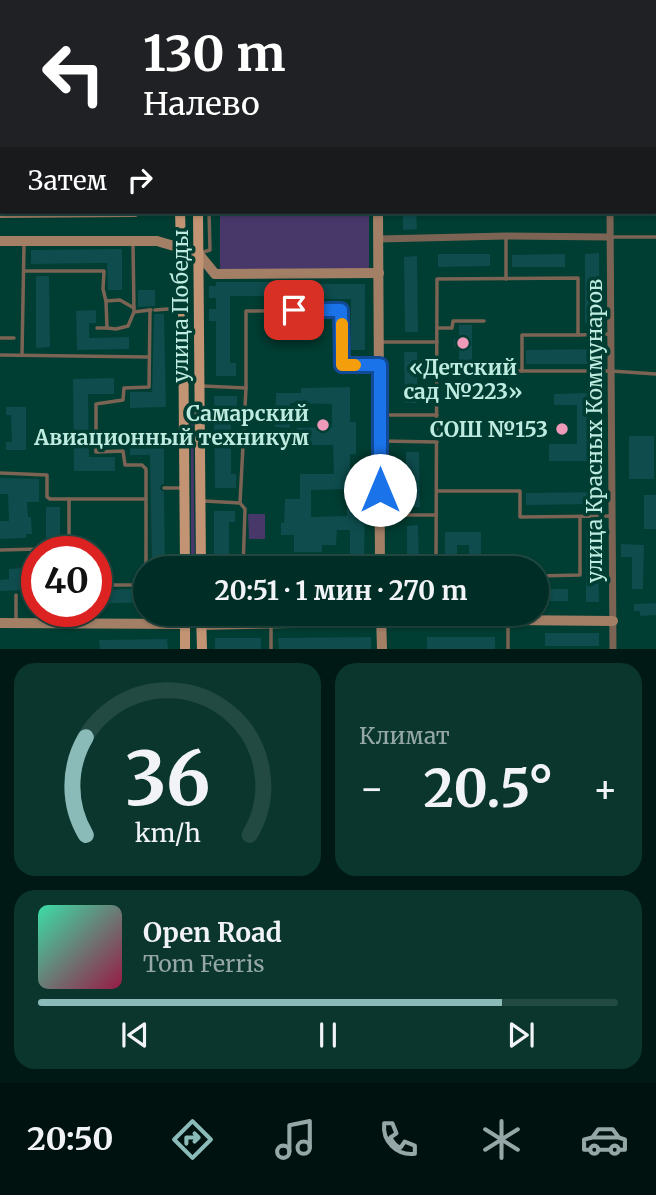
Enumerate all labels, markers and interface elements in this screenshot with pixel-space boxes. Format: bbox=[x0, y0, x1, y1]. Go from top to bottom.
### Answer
text: 130 m bbox=[143, 23, 286, 84]
icon: left bbox=[28, 28, 119, 119]
text: Налево bbox=[143, 84, 260, 124]
icon: right bbox=[121, 161, 159, 199]
text: Затем bbox=[28, 164, 107, 197]
street label: улица Победы bbox=[167, 229, 194, 383]
street label: улица Красных Коммунаров bbox=[581, 279, 608, 583]
pin bbox=[264, 280, 324, 340]
icon: arrive bbox=[275, 291, 313, 329]
marker: «Детский сад №223» bbox=[455, 335, 471, 351]
place label: «Детский сад №223» bbox=[403, 354, 523, 405]
place label: Самарский Авиационный техникум bbox=[33, 400, 309, 451]
place label: СОШ №153 bbox=[430, 416, 548, 443]
marker: Самарский Авиационный техникум bbox=[315, 417, 331, 433]
marker: СОШ №153 bbox=[554, 421, 570, 437]
position arrow bbox=[343, 453, 417, 527]
speed limit sign: 40 bbox=[21, 536, 112, 627]
text: 20:51 · 1 мин · 270 m bbox=[215, 574, 467, 607]
text: Климат bbox=[359, 721, 450, 750]
text: 36 bbox=[125, 734, 210, 826]
text: 20.5° bbox=[424, 756, 553, 821]
text: − bbox=[359, 765, 384, 812]
text: + bbox=[593, 765, 618, 812]
text: km/h bbox=[134, 817, 201, 849]
text: Open Road bbox=[143, 916, 282, 949]
text: Tom Ferris bbox=[143, 949, 265, 978]
icon: previous bbox=[116, 1016, 154, 1054]
icon: pause bbox=[309, 1016, 347, 1054]
icon: next bbox=[502, 1016, 540, 1054]
icon: directions bbox=[168, 1115, 217, 1164]
icon: music bbox=[271, 1115, 320, 1164]
icon: phone bbox=[374, 1115, 423, 1164]
icon: climate bbox=[477, 1115, 526, 1164]
icon: car bbox=[580, 1115, 629, 1164]
text: 20:50 bbox=[27, 1119, 113, 1159]

